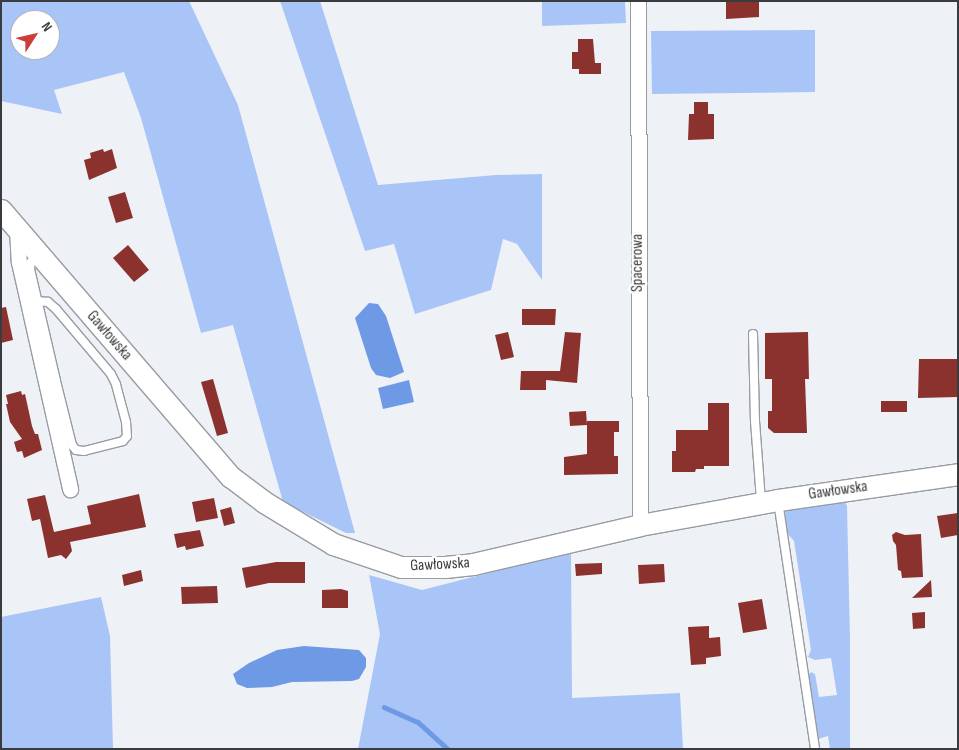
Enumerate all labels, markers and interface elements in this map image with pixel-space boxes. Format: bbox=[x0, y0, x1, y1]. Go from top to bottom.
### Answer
north arrow bbox=[10, 10, 60, 60]
text: N bbox=[38, 19, 56, 35]
street label: Spacerowa bbox=[628, 234, 648, 292]
street label: Gawłowska bbox=[82, 307, 136, 365]
street label: Gawłowska bbox=[807, 477, 869, 505]
street label: Gawłowska bbox=[410, 554, 470, 576]

